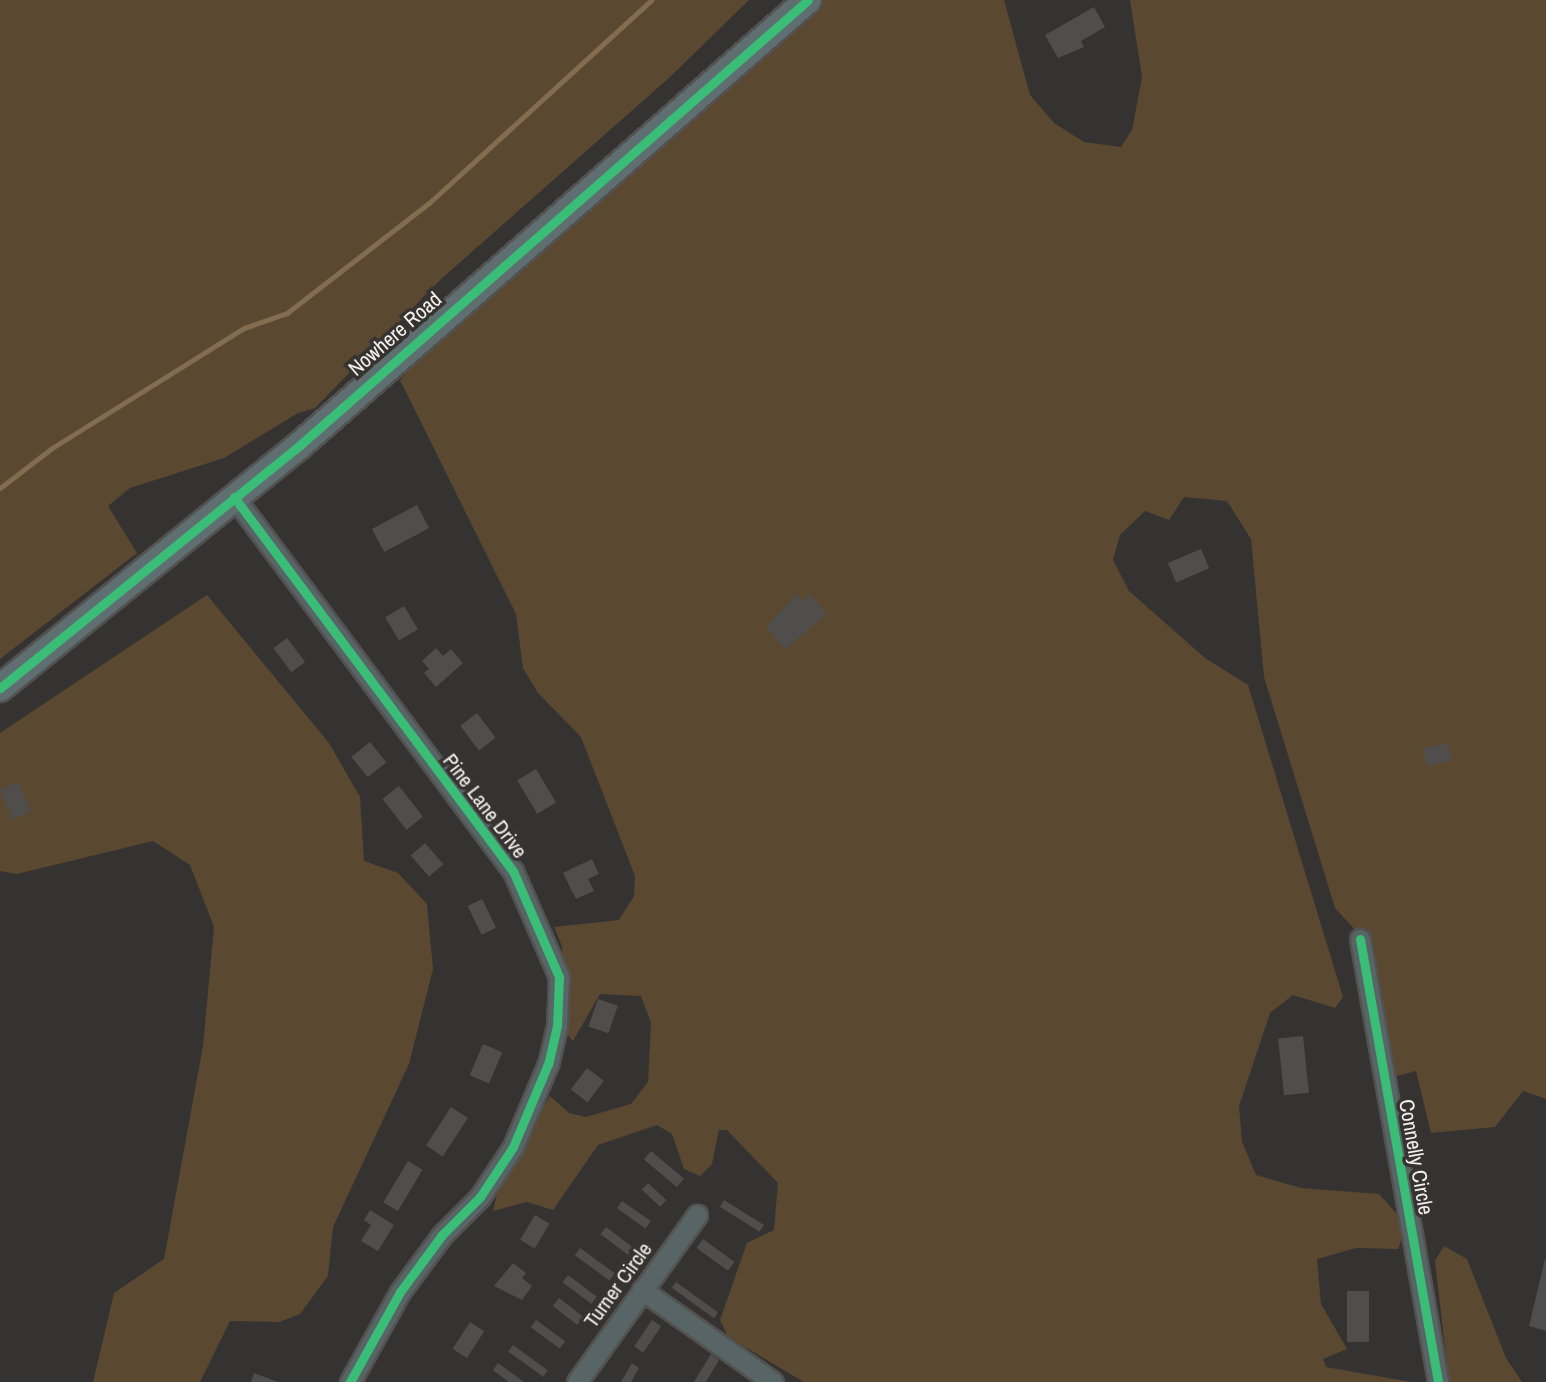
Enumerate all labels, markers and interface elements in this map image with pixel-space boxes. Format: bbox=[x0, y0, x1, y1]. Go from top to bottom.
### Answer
street label: Nowhere Road bbox=[343, 287, 447, 381]
street label: Pine Lane Drive bbox=[437, 749, 533, 863]
street label: Connelly Circle bbox=[1393, 1097, 1439, 1217]
street label: Turner Circle bbox=[579, 1238, 657, 1332]

